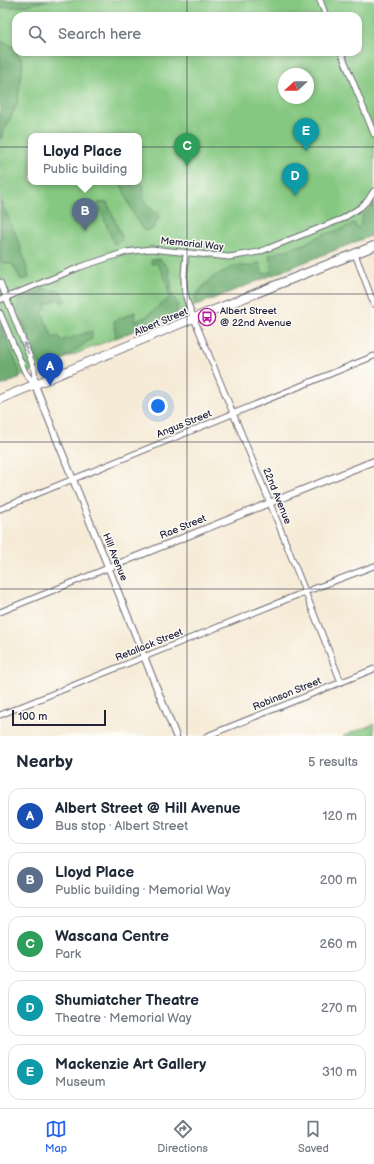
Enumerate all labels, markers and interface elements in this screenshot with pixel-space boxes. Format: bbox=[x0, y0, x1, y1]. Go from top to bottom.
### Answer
search box bbox=[12, 12, 362, 56]
icon: search bbox=[26, 23, 48, 45]
text: Search here bbox=[58, 25, 141, 44]
north arrow bbox=[278, 68, 314, 104]
pin: E bbox=[293, 118, 319, 151]
popup bbox=[28, 133, 142, 185]
pin: C bbox=[174, 133, 200, 166]
text: Lloyd Place bbox=[43, 142, 122, 161]
text: Public building bbox=[43, 161, 127, 177]
pin: D bbox=[282, 163, 308, 196]
pin: B bbox=[72, 198, 98, 231]
street label: Memorial Way bbox=[160, 235, 225, 253]
street label: Albert Street bbox=[133, 305, 189, 339]
place label: Albert Street @ 22nd Avenue bbox=[220, 305, 291, 329]
bus stop icon: Albert Street @ 22nd Avenue bbox=[197, 307, 217, 327]
one-way arrow bbox=[22, 342, 29, 354]
pin: A bbox=[37, 353, 63, 386]
your location bbox=[148, 396, 168, 416]
street label: Angus Street bbox=[155, 408, 213, 440]
street label: 22nd Avenue bbox=[260, 466, 294, 526]
street label: Rae Street bbox=[158, 512, 208, 542]
street label: Hill Avenue bbox=[100, 531, 130, 583]
street label: Retallack Street bbox=[114, 626, 184, 664]
street label: Robinson Street bbox=[251, 675, 323, 713]
scale bar bbox=[12, 708, 106, 727]
text: 100 m bbox=[18, 710, 47, 723]
text: Nearby bbox=[16, 752, 73, 772]
text: 5 results bbox=[308, 754, 358, 770]
text: Albert Street @ Hill Avenue bbox=[55, 799, 240, 818]
text: A bbox=[26, 808, 34, 824]
text: 120 m bbox=[322, 808, 357, 824]
text: Bus stop · Albert Street bbox=[55, 818, 188, 834]
text: Lloyd Place bbox=[55, 863, 134, 882]
text: B bbox=[25, 872, 35, 888]
text: 200 m bbox=[320, 872, 357, 888]
text: Public building · Memorial Way bbox=[55, 882, 231, 898]
text: Wascana Centre bbox=[55, 927, 169, 946]
text: C bbox=[25, 936, 35, 952]
text: 260 m bbox=[319, 936, 357, 952]
text: Park bbox=[55, 946, 81, 962]
text: Shumiatcher Theatre bbox=[55, 991, 199, 1010]
text: D bbox=[25, 1000, 35, 1016]
text: 270 m bbox=[321, 1000, 357, 1016]
text: Theatre · Memorial Way bbox=[55, 1010, 192, 1026]
text: Mackenzie Art Gallery bbox=[55, 1055, 206, 1074]
text: E bbox=[26, 1064, 34, 1080]
text: 310 m bbox=[322, 1064, 357, 1080]
text: Museum bbox=[55, 1074, 106, 1090]
tab: Map bbox=[45, 1118, 67, 1155]
tab: Directions bbox=[157, 1118, 208, 1155]
tab: Saved bbox=[298, 1118, 329, 1155]

